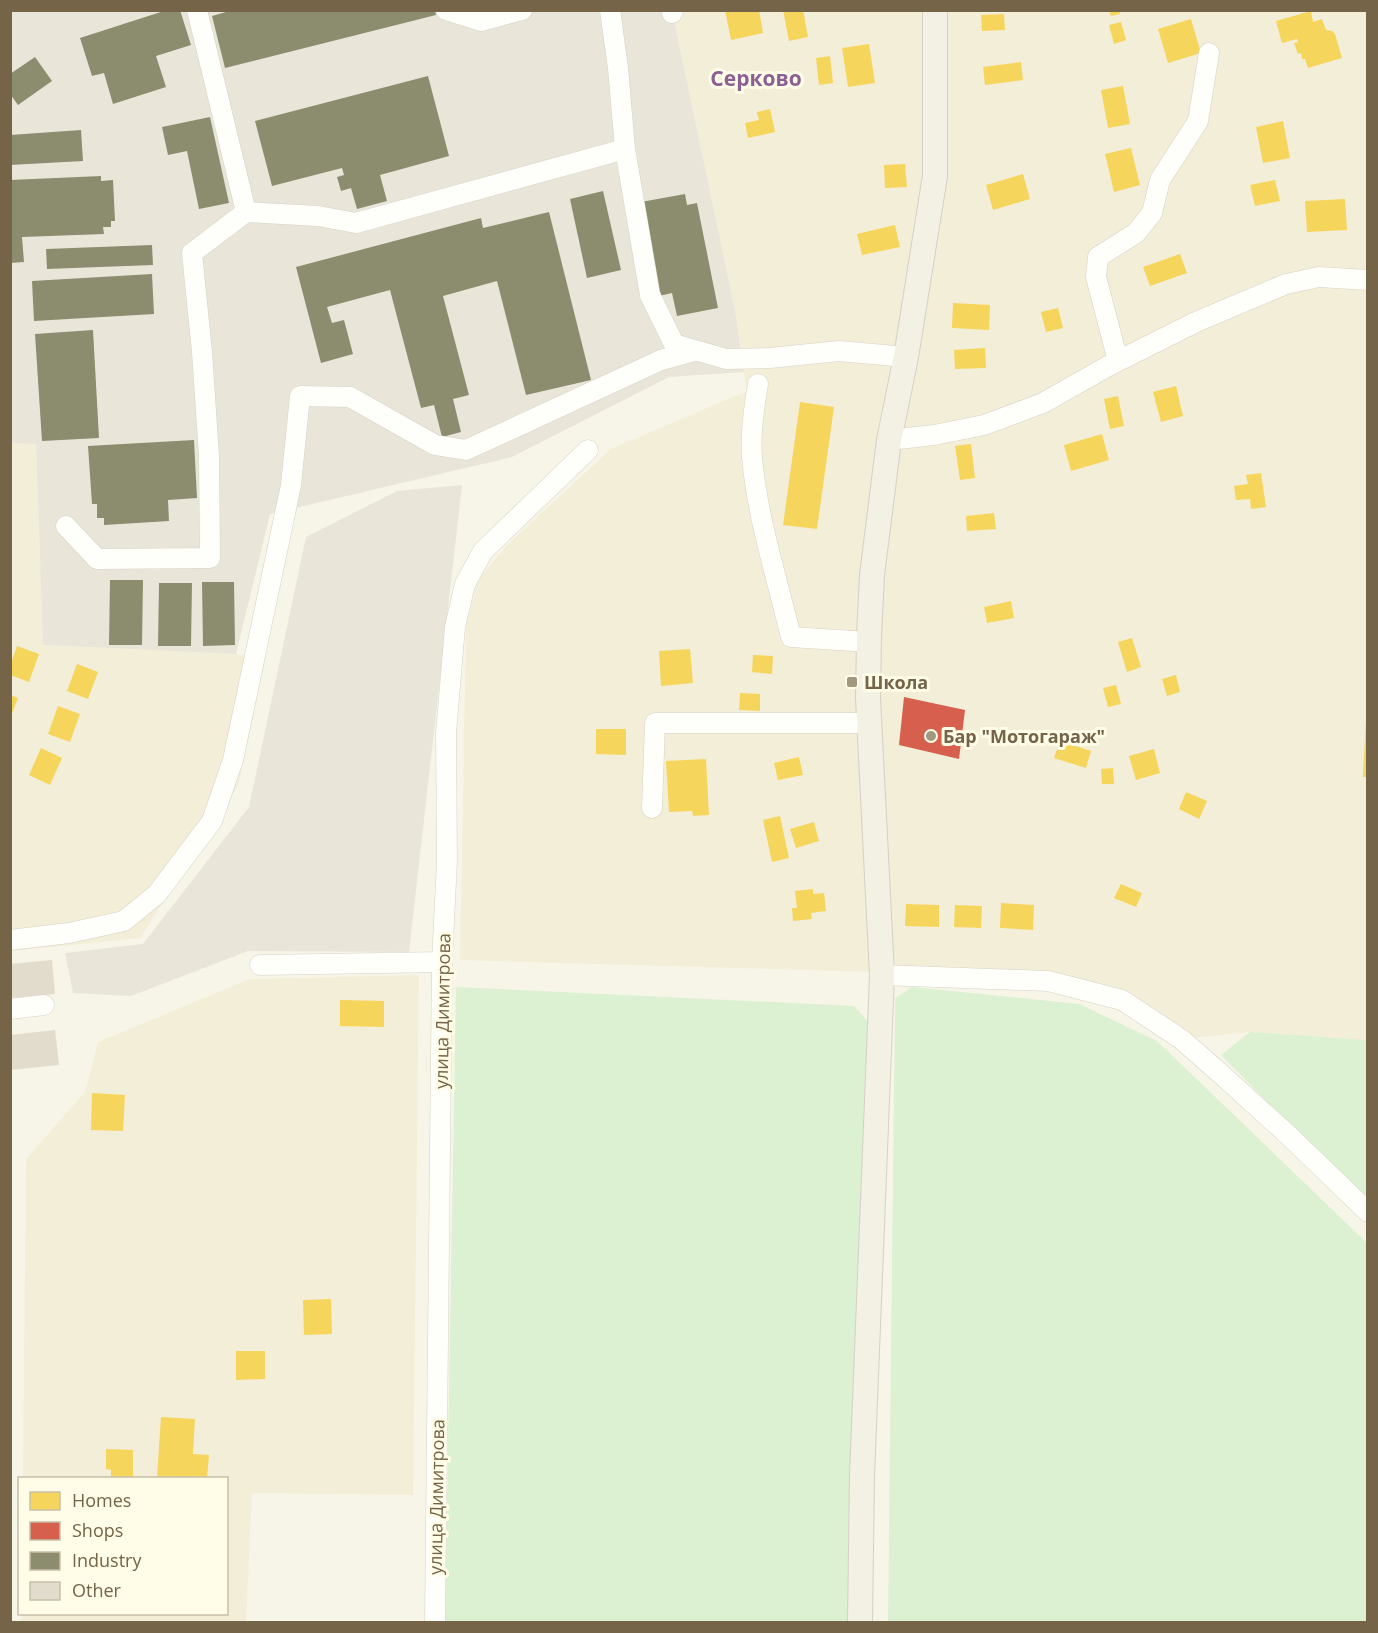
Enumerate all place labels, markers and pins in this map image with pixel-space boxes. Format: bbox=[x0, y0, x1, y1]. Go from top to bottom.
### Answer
place label: Школа bbox=[864, 670, 928, 694]
marker: Школа bbox=[845, 675, 859, 689]
place label: Бар "Мотогараж" bbox=[943, 724, 1105, 748]
marker: Бар "Мотогараж" bbox=[924, 729, 938, 743]

